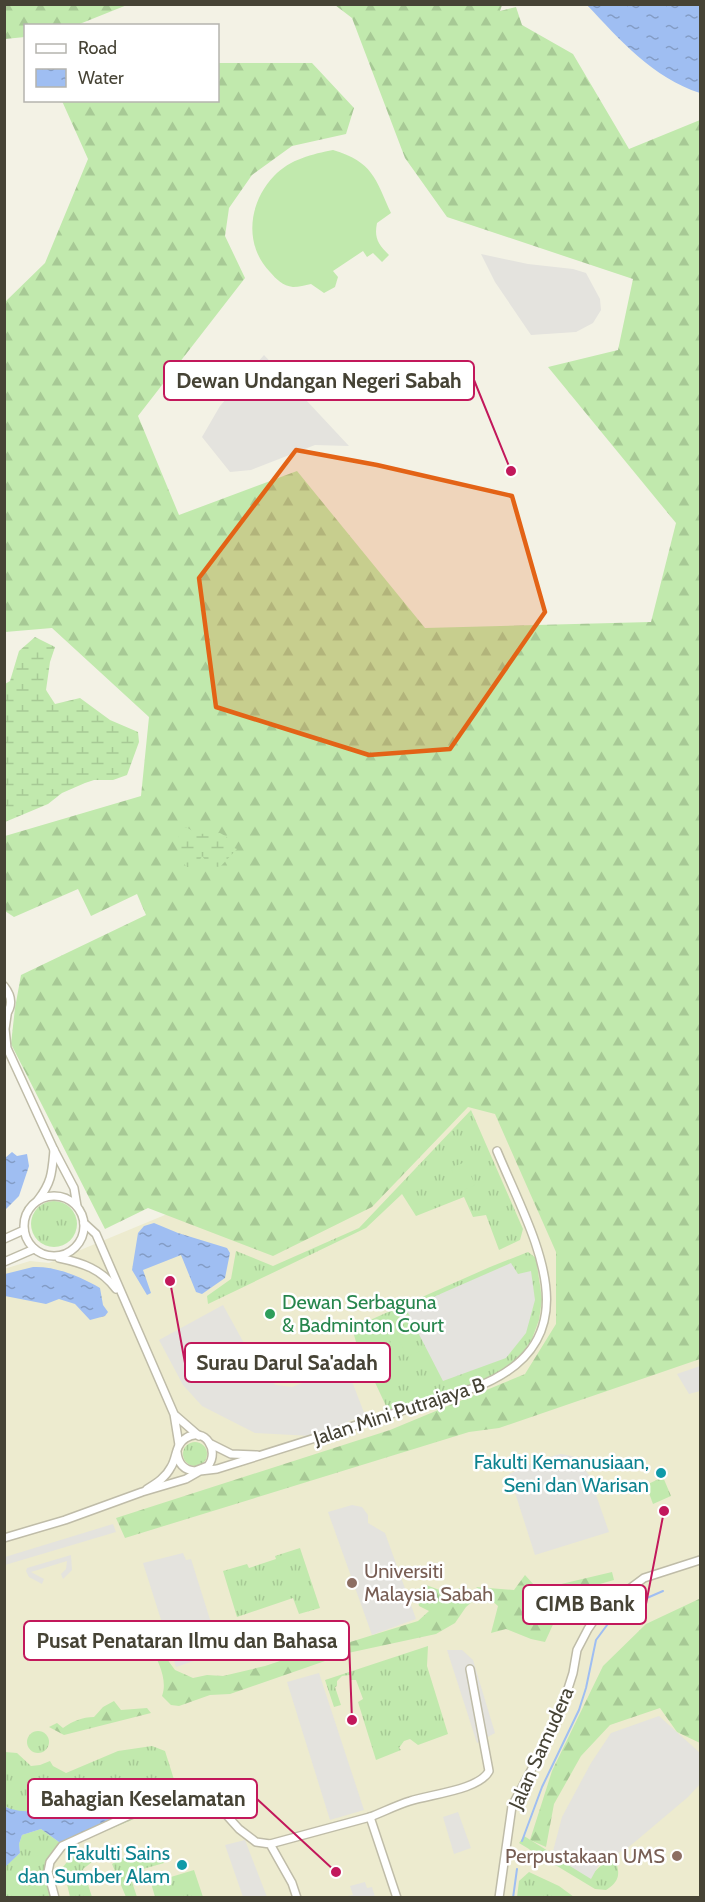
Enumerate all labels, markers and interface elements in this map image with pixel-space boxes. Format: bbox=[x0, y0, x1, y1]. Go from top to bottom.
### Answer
legend bbox=[24, 24, 219, 102]
text: Road bbox=[78, 37, 117, 59]
text: Water bbox=[78, 67, 124, 89]
callout: Dewan Undangan Negeri Sabah bbox=[164, 361, 474, 400]
text: Dewan Undangan Negeri Sabah bbox=[176, 368, 462, 393]
place label: Dewan Serbaguna & Badminton Court bbox=[282, 1290, 444, 1337]
marker: Dewan Serbaguna & Badminton Court bbox=[263, 1307, 277, 1321]
callout: Surau Darul Sa'adah bbox=[185, 1343, 390, 1382]
text: Surau Darul Sa'adah bbox=[196, 1350, 378, 1375]
street label: Jalan Mini Putrajaya B bbox=[309, 1372, 488, 1450]
place label: Fakulti Kemanusiaan, Seni dan Warisan bbox=[474, 1450, 649, 1497]
marker: Fakulti Kemanusiaan, Seni dan Warisan bbox=[654, 1466, 668, 1480]
place label: Universiti Malaysia Sabah bbox=[364, 1559, 493, 1606]
marker: Universiti Malaysia Sabah bbox=[345, 1576, 359, 1590]
callout: CIMB Bank bbox=[523, 1585, 646, 1624]
text: CIMB Bank bbox=[535, 1591, 635, 1616]
callout: Pusat Penataran Ilmu dan Bahasa bbox=[24, 1621, 349, 1660]
text: Pusat Penataran Ilmu dan Bahasa bbox=[37, 1628, 338, 1653]
street label: Jalan Samudera bbox=[503, 1683, 579, 1814]
callout: Bahagian Keselamatan bbox=[28, 1779, 257, 1818]
text: Bahagian Keselamatan bbox=[40, 1786, 246, 1811]
place label: Fakulti Sains dan Sumber Alam bbox=[18, 1841, 170, 1888]
place label: Perpustakaan UMS bbox=[505, 1844, 665, 1868]
marker: Perpustakaan UMS bbox=[670, 1849, 684, 1863]
marker: Fakulti Sains dan Sumber Alam bbox=[175, 1858, 189, 1872]

